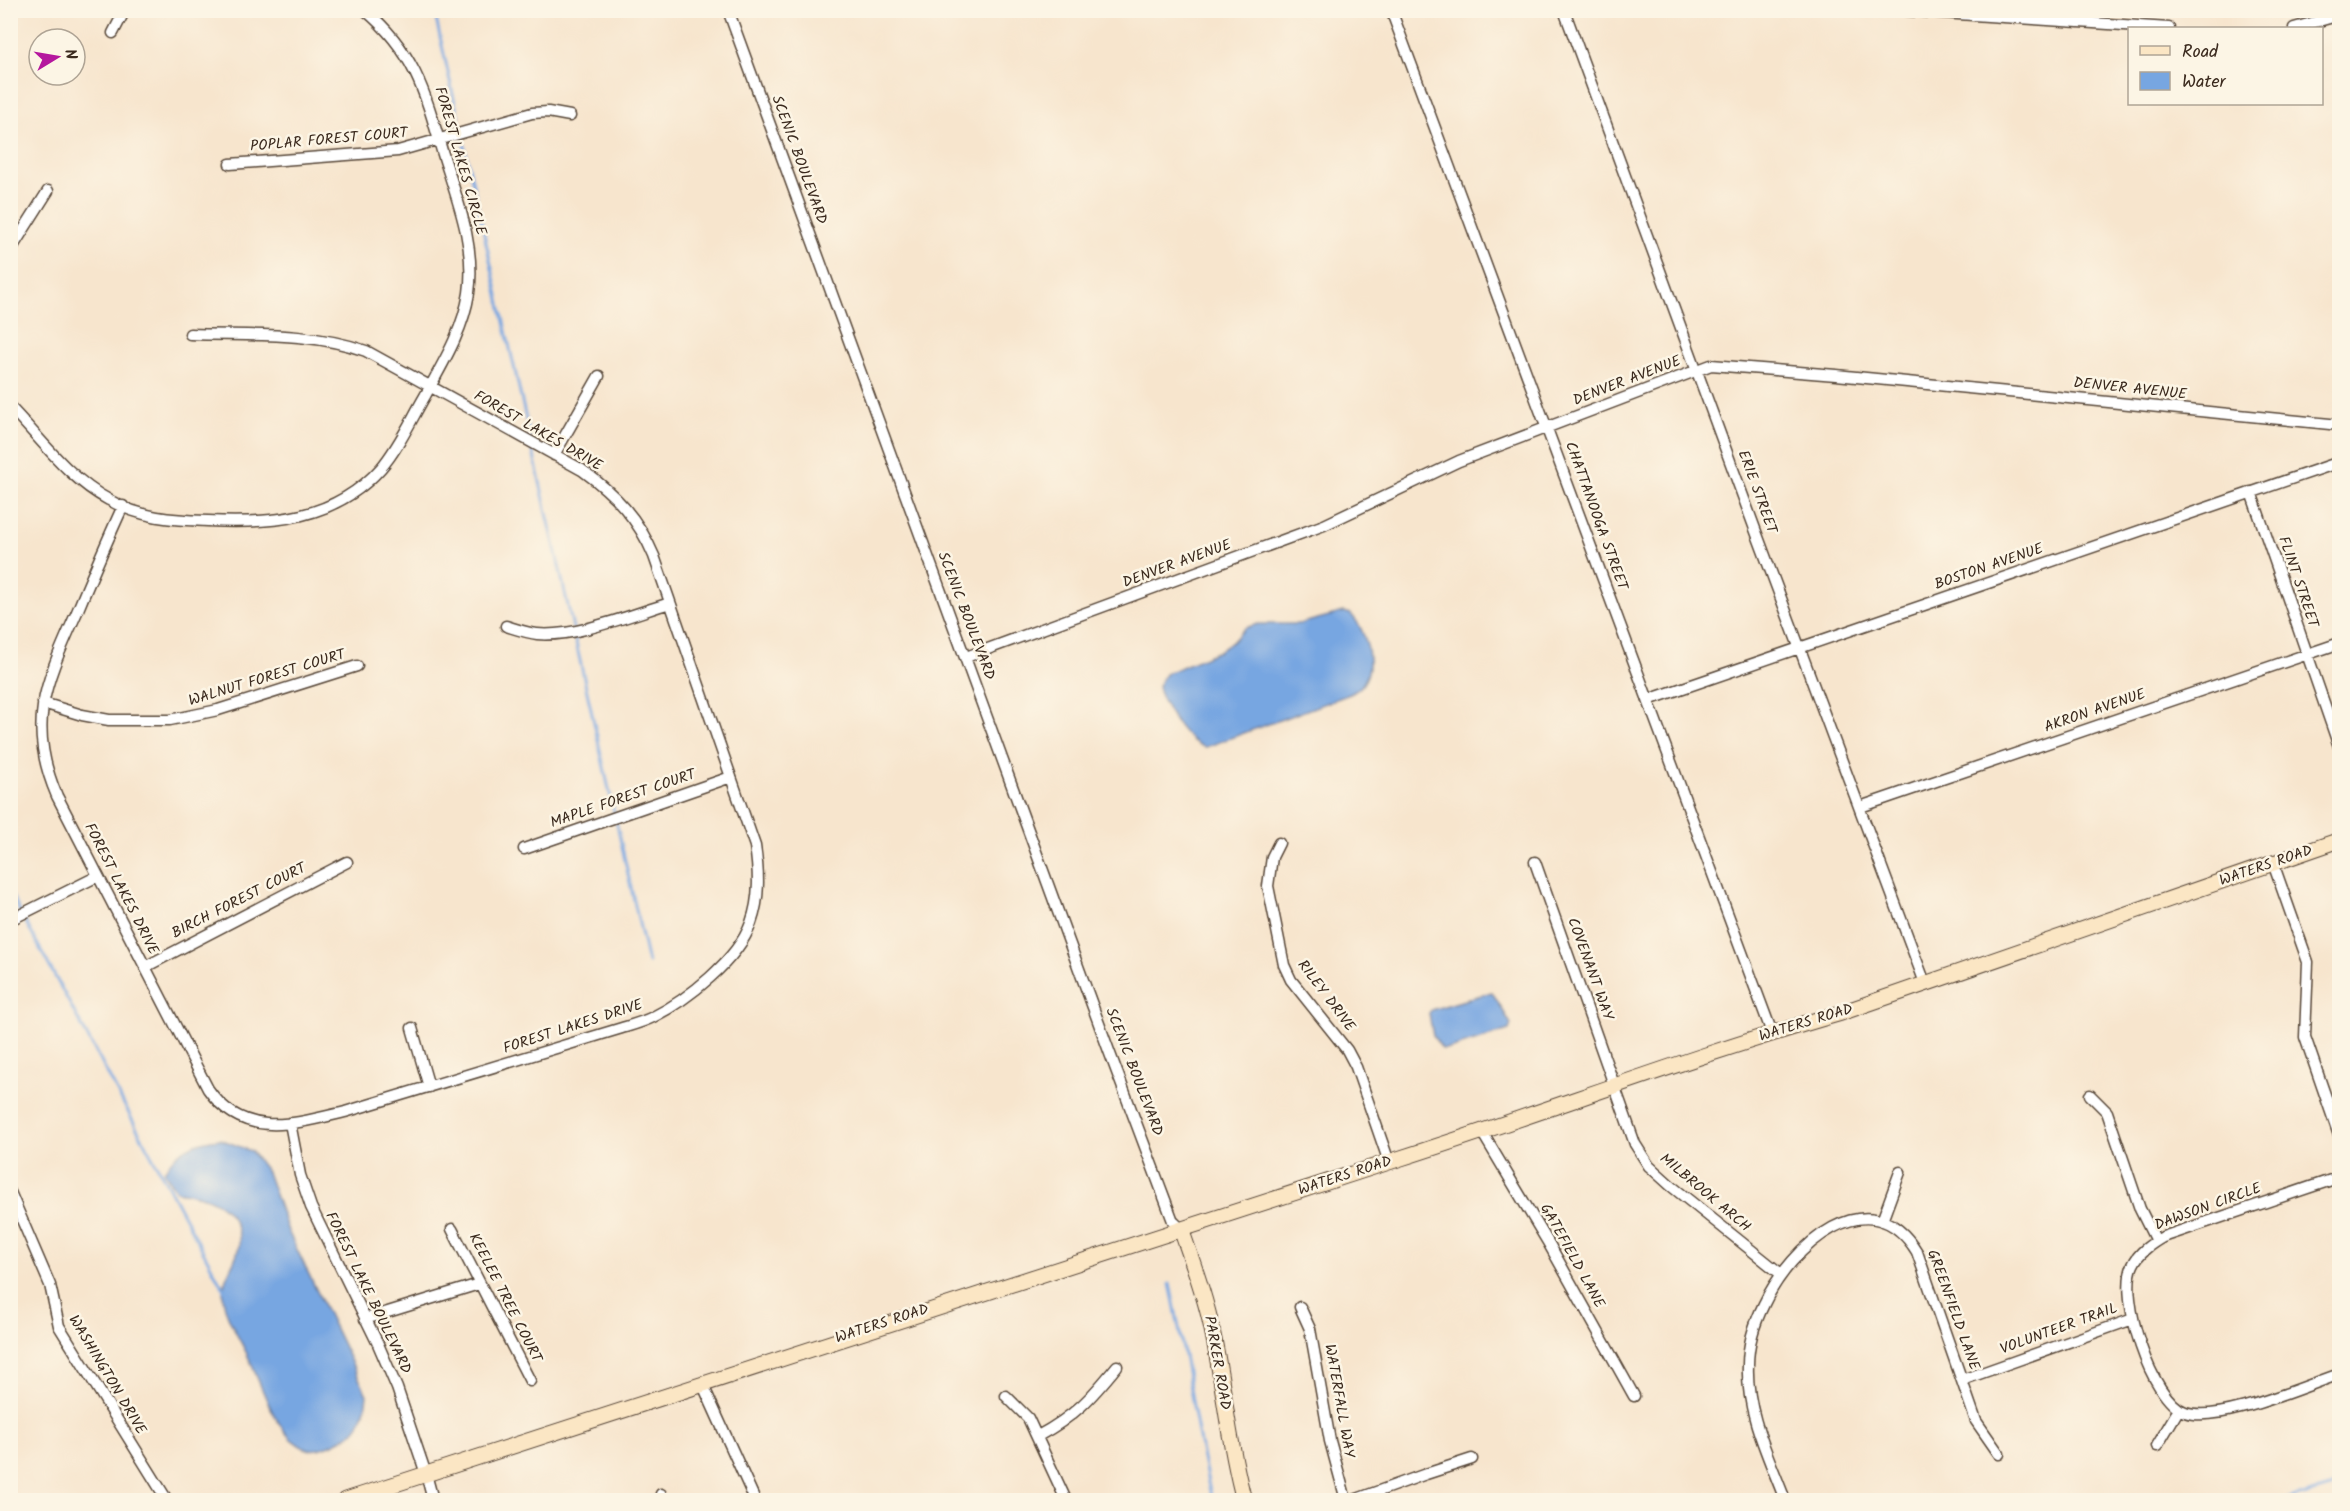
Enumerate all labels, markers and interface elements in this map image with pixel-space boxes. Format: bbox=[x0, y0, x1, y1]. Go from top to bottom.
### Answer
north arrow bbox=[27, 27, 87, 87]
legend bbox=[2128, 27, 2323, 105]
text: Road bbox=[2182, 38, 2219, 67]
text: N bbox=[57, 47, 83, 62]
text: Water bbox=[2182, 68, 2227, 97]
street label: FOREST LAKES CIRCLE bbox=[427, 84, 493, 239]
street label: SCENIC BOULEVARD bbox=[765, 92, 834, 228]
street label: POPLAR FOREST COURT bbox=[249, 121, 411, 159]
street label: DENVER AVENUE bbox=[1570, 349, 1686, 413]
street label: DENVER AVENUE bbox=[2072, 371, 2189, 407]
street label: FOREST LAKES DRIVE bbox=[469, 384, 608, 478]
street label: CHATTANOOGA STREET bbox=[1558, 438, 1635, 595]
street label: ERIE STREET bbox=[1731, 447, 1784, 539]
street label: DENVER AVENUE bbox=[1119, 533, 1236, 595]
street label: FLINT STREET bbox=[2271, 533, 2325, 633]
street label: BOSTON AVENUE bbox=[1931, 537, 2048, 597]
street label: SCENIC BOULEVARD bbox=[930, 548, 1002, 684]
street label: WALNUT FOREST COURT bbox=[186, 642, 350, 713]
street label: AKRON AVENUE bbox=[2041, 682, 2150, 740]
street label: MAPLE FOREST COURT bbox=[547, 762, 701, 835]
street label: FOREST LAKES DRIVE bbox=[77, 819, 165, 960]
street label: WATERS ROAD bbox=[2216, 839, 2316, 893]
street label: BIRCH FOREST COURT bbox=[167, 856, 312, 945]
street label: COVENANT WAY bbox=[1560, 914, 1620, 1025]
street label: RILEY DRIVE bbox=[1291, 955, 1362, 1038]
street label: FOREST LAKES DRIVE bbox=[500, 993, 647, 1061]
street label: WATERS ROAD bbox=[1756, 997, 1856, 1049]
street label: SCENIC BOULEVARD bbox=[1098, 1004, 1170, 1140]
street label: MILBROOK ARCH bbox=[1654, 1147, 1756, 1239]
street label: WATERS ROAD bbox=[1295, 1149, 1395, 1202]
street label: DAWSON CIRCLE bbox=[2151, 1176, 2266, 1237]
street label: GATEFIELD LANE bbox=[1533, 1199, 1611, 1314]
street label: FOREST LAKE BOULEVARD bbox=[318, 1208, 418, 1378]
street label: KEELEE TREE COURT bbox=[462, 1229, 549, 1369]
street label: GREENFIELD LANE bbox=[1920, 1246, 1986, 1375]
street label: WATERS ROAD bbox=[832, 1297, 932, 1350]
street label: VOLUNTEER TRAIL bbox=[1997, 1297, 2121, 1361]
street label: WASHINGTON DRIVE bbox=[62, 1310, 153, 1441]
street label: PARKER ROAD bbox=[1197, 1314, 1237, 1412]
street label: WATERFALL WAY bbox=[1317, 1342, 1361, 1461]

